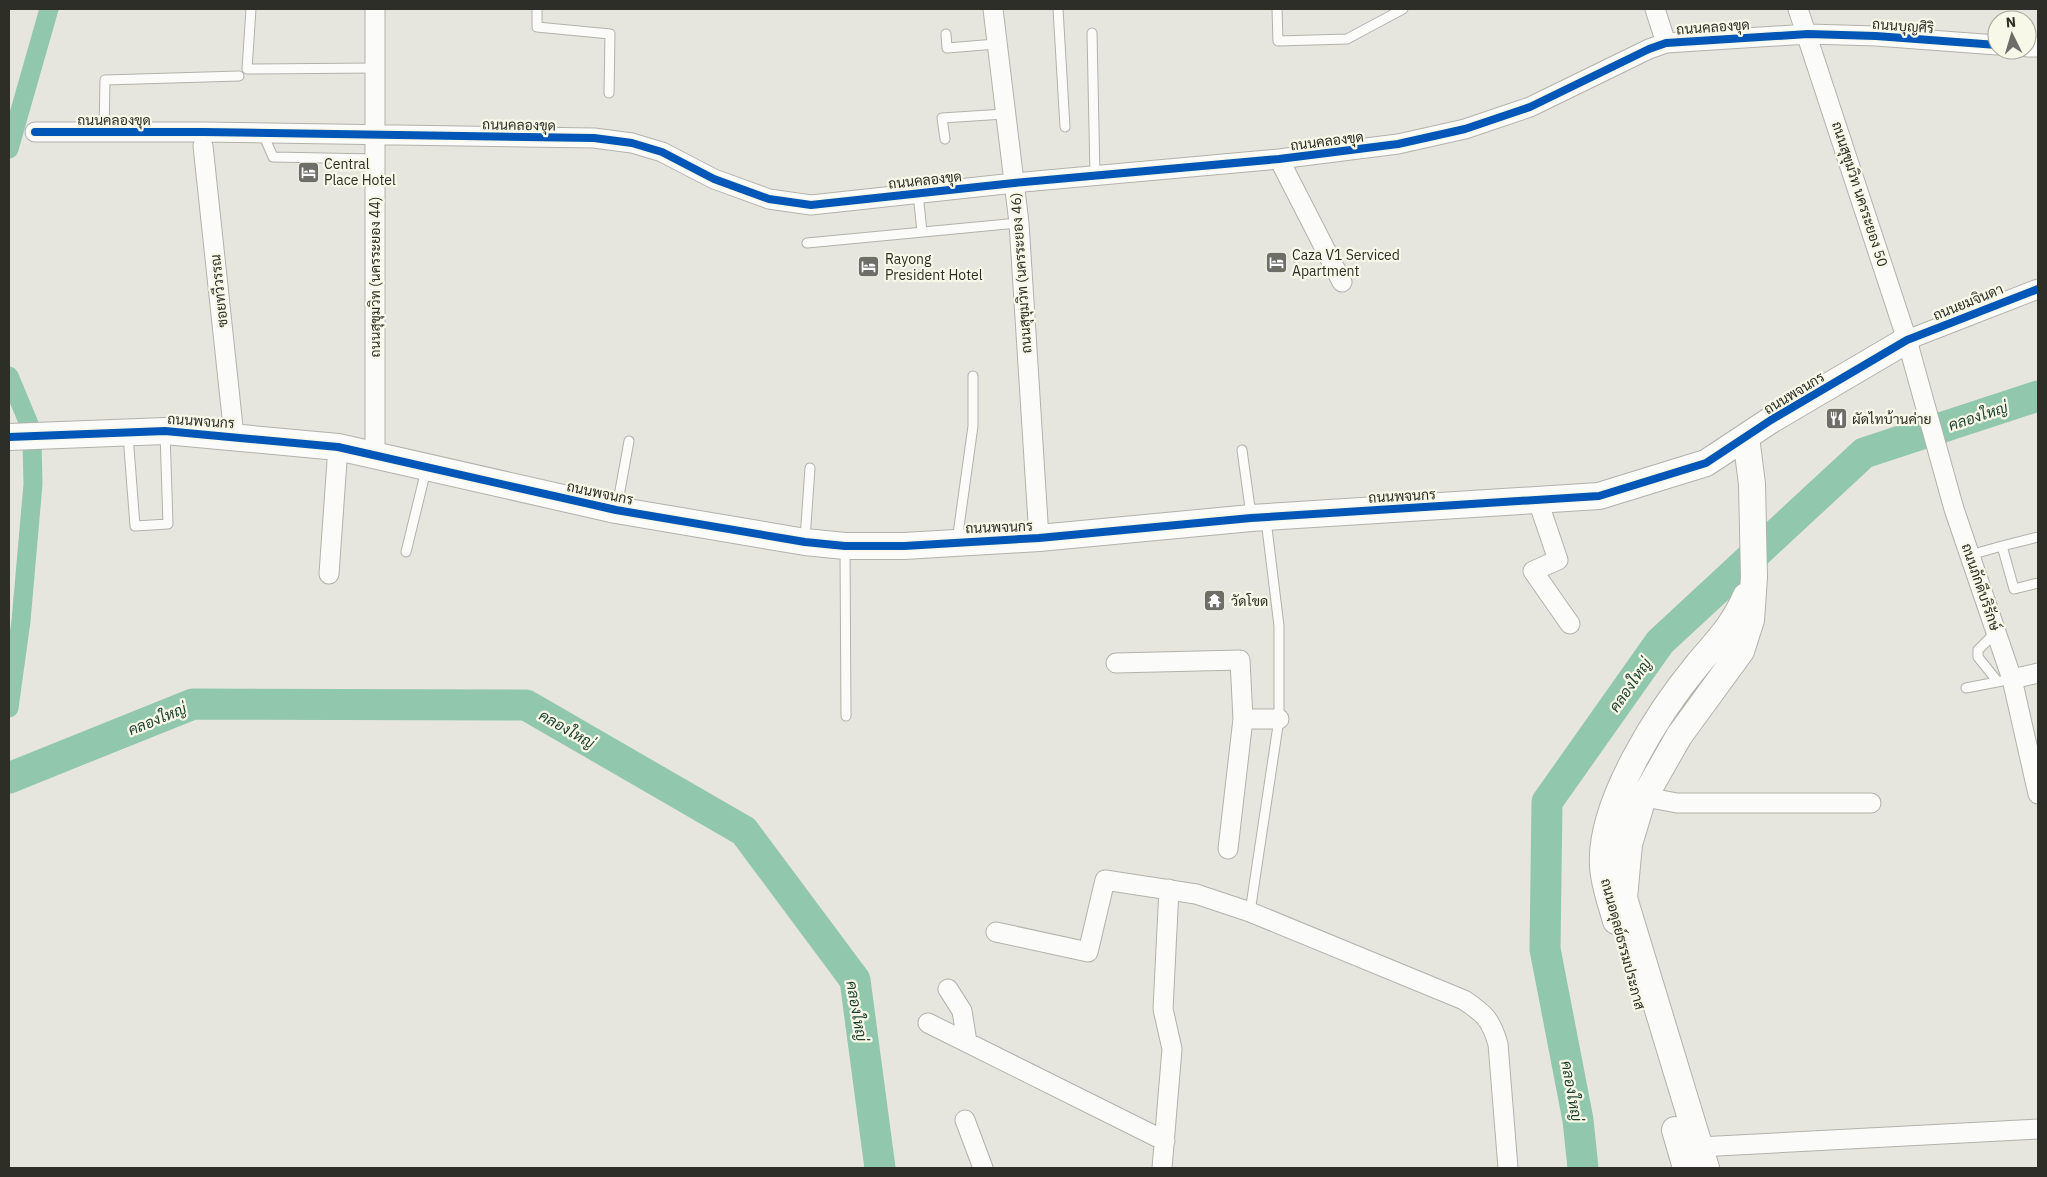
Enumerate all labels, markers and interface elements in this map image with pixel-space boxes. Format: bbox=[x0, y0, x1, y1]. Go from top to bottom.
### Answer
north arrow bbox=[1987, 10, 2037, 60]
text: N bbox=[2005, 13, 2017, 31]
street label: ถนนคลองขุด bbox=[1676, 15, 1750, 40]
street label: ถนนบุญศิริ bbox=[1871, 15, 1935, 38]
street label: ถนนคลองขุด bbox=[77, 111, 151, 130]
street label: ถนนคลองขุด bbox=[482, 115, 556, 136]
street label: ถนนสุขุมวิท นครระยอง 50 bbox=[1827, 119, 1892, 269]
street label: ถนนคลองขุด bbox=[1289, 128, 1365, 155]
place label: Central Place Hotel bbox=[324, 155, 396, 189]
hotel icon: Central Place Hotel bbox=[296, 160, 320, 184]
street label: ถนนคลองขุด bbox=[887, 167, 963, 194]
street label: ถนนสุขุมวิท (นครระยอง 46) bbox=[1006, 192, 1037, 354]
street label: ถนนสุขุมวิท (นครระยอง 44) bbox=[366, 196, 385, 358]
place label: Caza V1 Serviced Apartment bbox=[1292, 246, 1400, 280]
place label: Rayong President Hotel bbox=[885, 250, 983, 284]
hotel icon: Caza V1 Serviced Apartment bbox=[1264, 251, 1288, 275]
street label: ซอยทวีวรรณ bbox=[206, 253, 232, 329]
hotel icon: Rayong President Hotel bbox=[857, 255, 881, 279]
street label: ถนนยมจินดา bbox=[1930, 280, 2006, 324]
street label: ถนนพจนกร bbox=[1760, 368, 1828, 418]
water label: คลองใหญ่ bbox=[1946, 397, 2011, 434]
restaurant icon: ผัดไทบ้านค่าย bbox=[1824, 407, 1848, 431]
street label: ถนนพจนกร bbox=[167, 410, 236, 432]
place label: ผัดไทบ้านค่าย bbox=[1852, 410, 1932, 428]
street label: ถนนพจนกร bbox=[565, 477, 635, 509]
street label: ถนนพจนกร bbox=[1368, 485, 1436, 507]
street label: ถนนพจนกร bbox=[965, 517, 1033, 537]
street label: ถนนภักดีบริรักษ์ bbox=[1958, 541, 2005, 633]
temple icon: วัดโขด bbox=[1203, 589, 1227, 613]
place label: วัดโขด bbox=[1231, 592, 1268, 610]
water label: คลองใหญ่ bbox=[1605, 654, 1656, 716]
water label: คลองใหญ่ bbox=[125, 698, 190, 739]
water label: คลองใหญ่ bbox=[536, 705, 599, 753]
street label: ถนนอดุลย์ธรรมประภาส bbox=[1596, 876, 1649, 1012]
water label: คลองใหญ่ bbox=[842, 979, 872, 1044]
water label: คลองใหญ่ bbox=[1557, 1059, 1587, 1124]

